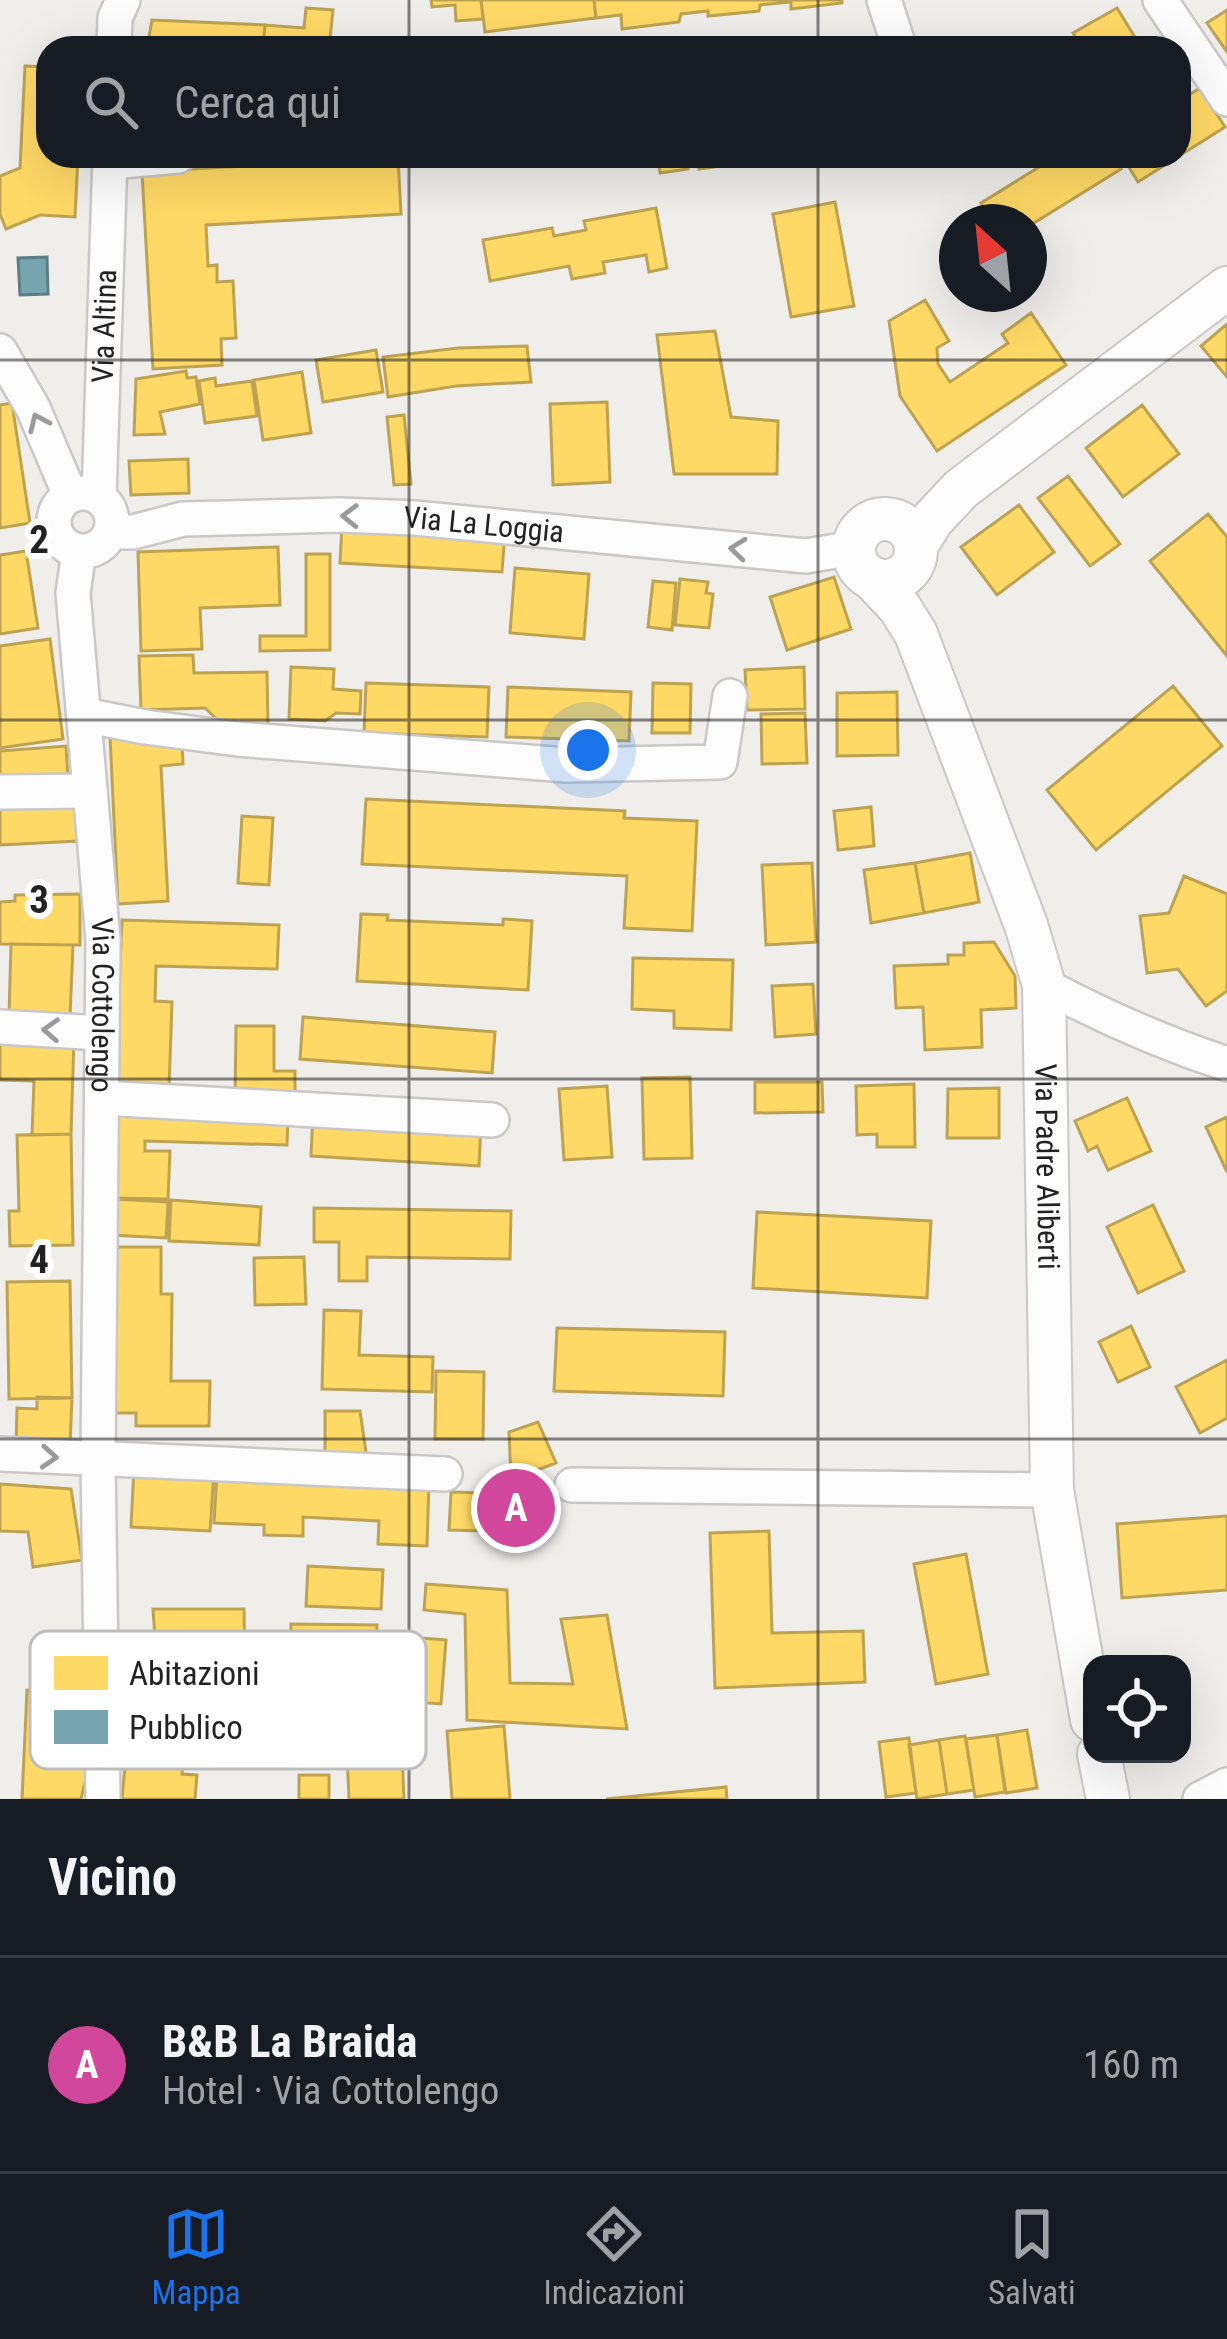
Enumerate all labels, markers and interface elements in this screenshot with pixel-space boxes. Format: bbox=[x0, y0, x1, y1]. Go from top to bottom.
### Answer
search box bbox=[36, 36, 1191, 168]
icon: search bbox=[78, 69, 144, 135]
text: Cerca qui bbox=[174, 76, 341, 129]
north arrow bbox=[939, 204, 1047, 312]
street label: Via Altina bbox=[85, 269, 123, 384]
one-way arrow bbox=[29, 412, 52, 434]
street label: Via La Loggia bbox=[403, 500, 566, 549]
one-way arrow bbox=[340, 503, 358, 529]
text: 2 bbox=[29, 517, 49, 563]
one-way arrow bbox=[728, 537, 747, 562]
your location bbox=[558, 720, 618, 780]
text: 3 bbox=[29, 877, 49, 923]
street label: Via Cottolengo bbox=[84, 916, 121, 1093]
one-way arrow bbox=[41, 1017, 59, 1043]
street label: Via Padre Aliberti bbox=[1028, 1063, 1067, 1270]
text: 4 bbox=[29, 1237, 49, 1283]
one-way arrow bbox=[40, 1444, 59, 1470]
pin: A bbox=[477, 1463, 555, 1553]
legend bbox=[30, 1631, 426, 1769]
text: Abitazioni bbox=[129, 1654, 260, 1693]
map controls bbox=[1083, 1655, 1191, 1763]
button: locate bbox=[1083, 1655, 1191, 1763]
text: Pubblico bbox=[129, 1708, 243, 1747]
text: Vicino bbox=[48, 1848, 177, 1907]
text: B&B La Braida bbox=[162, 2015, 418, 2068]
text: A bbox=[75, 2042, 99, 2088]
text: 160 m bbox=[1083, 2042, 1179, 2088]
text: Hotel · Via Cottolengo bbox=[162, 2068, 499, 2114]
tab: Mappa bbox=[151, 2201, 241, 2312]
tab: Indicazioni bbox=[544, 2201, 685, 2312]
tab: Salvati bbox=[988, 2201, 1075, 2312]

